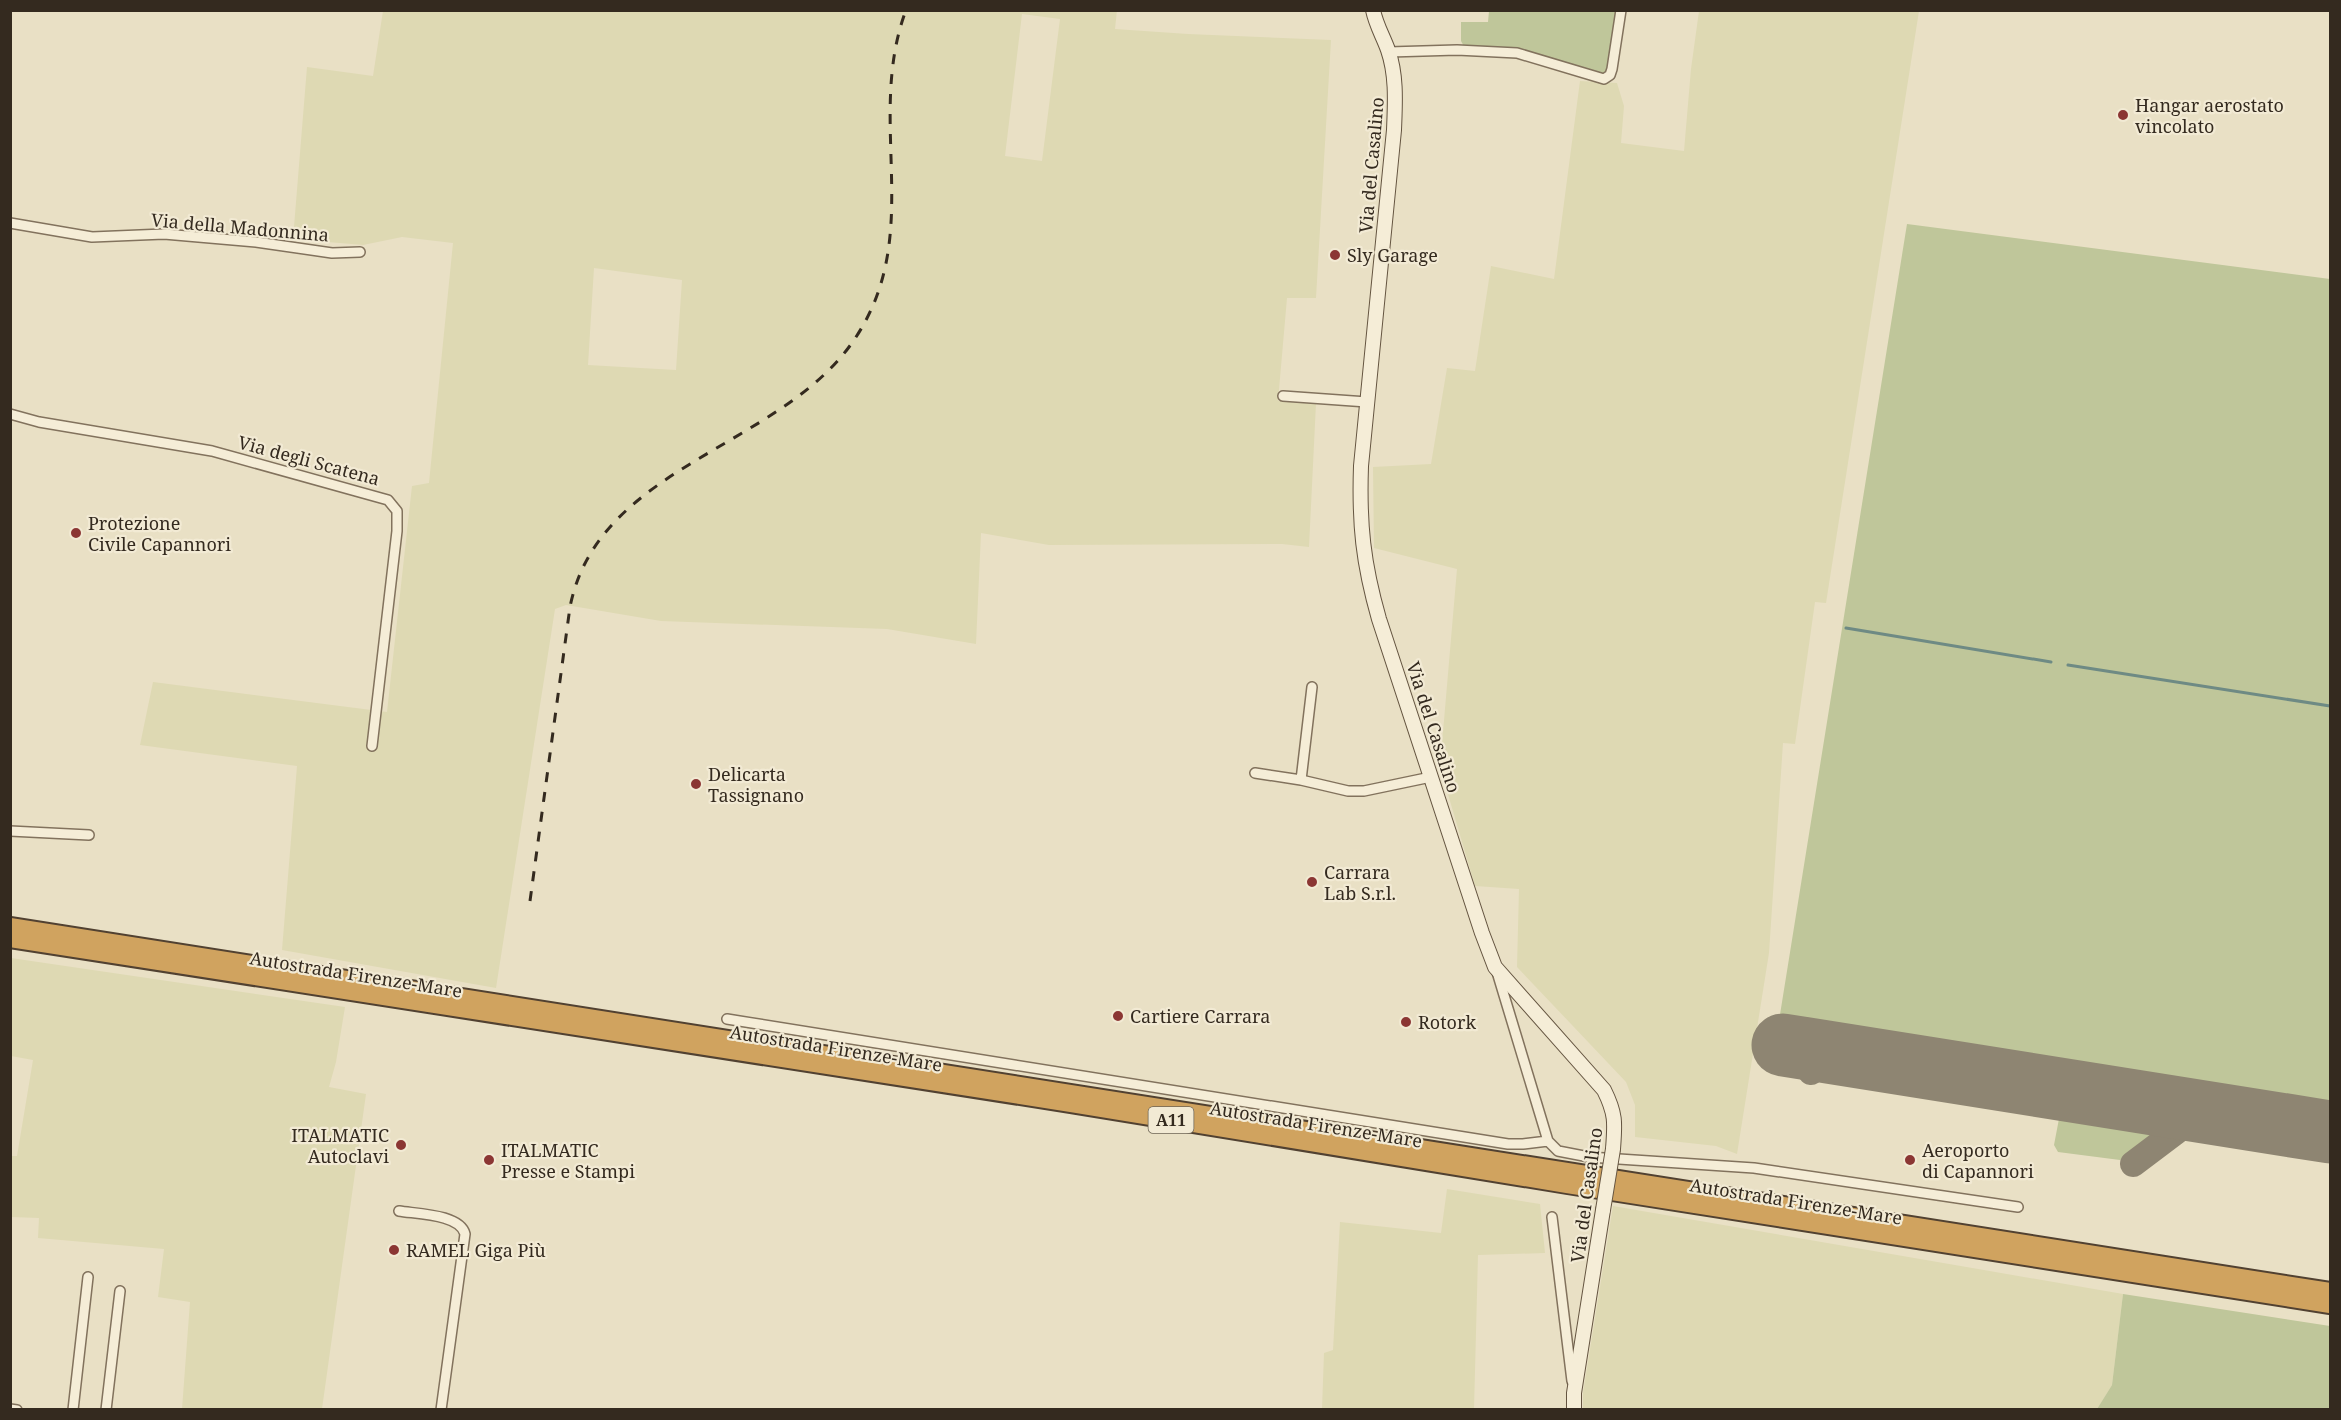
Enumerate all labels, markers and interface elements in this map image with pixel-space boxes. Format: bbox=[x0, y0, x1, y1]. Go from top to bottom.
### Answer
place label: Hangar aerostato vincolato bbox=[2135, 93, 2284, 138]
street label: Via del Casalino bbox=[1353, 96, 1389, 234]
marker: Hangar aerostato vincolato bbox=[2116, 108, 2130, 122]
street label: Via della Madonnina bbox=[150, 207, 330, 247]
place label: Sly Garage bbox=[1347, 243, 1438, 267]
marker: Sly Garage bbox=[1328, 248, 1342, 262]
street label: Via degli Scatena bbox=[236, 430, 382, 490]
place label: Protezione Civile Capannori bbox=[88, 511, 231, 556]
marker: Protezione Civile Capannori bbox=[69, 526, 83, 540]
street label: Via del Casalino bbox=[1402, 658, 1466, 796]
place label: Delicarta Tassignano bbox=[708, 762, 804, 807]
marker: Delicarta Tassignano bbox=[689, 777, 703, 791]
place label: Carrara Lab S.r.l. bbox=[1324, 860, 1396, 905]
marker: Carrara Lab S.r.l. bbox=[1305, 875, 1319, 889]
street label: Autostrada Firenze-Mare bbox=[248, 945, 464, 1003]
place label: Cartiere Carrara bbox=[1130, 1004, 1270, 1028]
marker: Cartiere Carrara bbox=[1111, 1009, 1125, 1023]
place label: Rotork bbox=[1418, 1010, 1476, 1034]
marker: Rotork bbox=[1399, 1015, 1413, 1029]
street label: Autostrada Firenze-Mare bbox=[728, 1019, 944, 1077]
street label: Autostrada Firenze-Mare bbox=[1208, 1095, 1424, 1153]
road number: A11 bbox=[1148, 1107, 1194, 1133]
place label: ITALMATIC Autoclavi bbox=[291, 1123, 389, 1168]
street label: Via del Casalino bbox=[1565, 1126, 1607, 1264]
marker: ITALMATIC Autoclavi bbox=[394, 1138, 408, 1152]
place label: ITALMATIC Presse e Stampi bbox=[501, 1138, 635, 1183]
place label: Aeroporto di Capannori bbox=[1922, 1138, 2034, 1183]
marker: ITALMATIC Presse e Stampi bbox=[482, 1153, 496, 1167]
marker: Aeroporto di Capannori bbox=[1903, 1153, 1917, 1167]
street label: Autostrada Firenze-Mare bbox=[1688, 1172, 1904, 1230]
place label: RAMEL Giga Più bbox=[406, 1238, 546, 1262]
marker: RAMEL Giga Più bbox=[387, 1243, 401, 1257]

